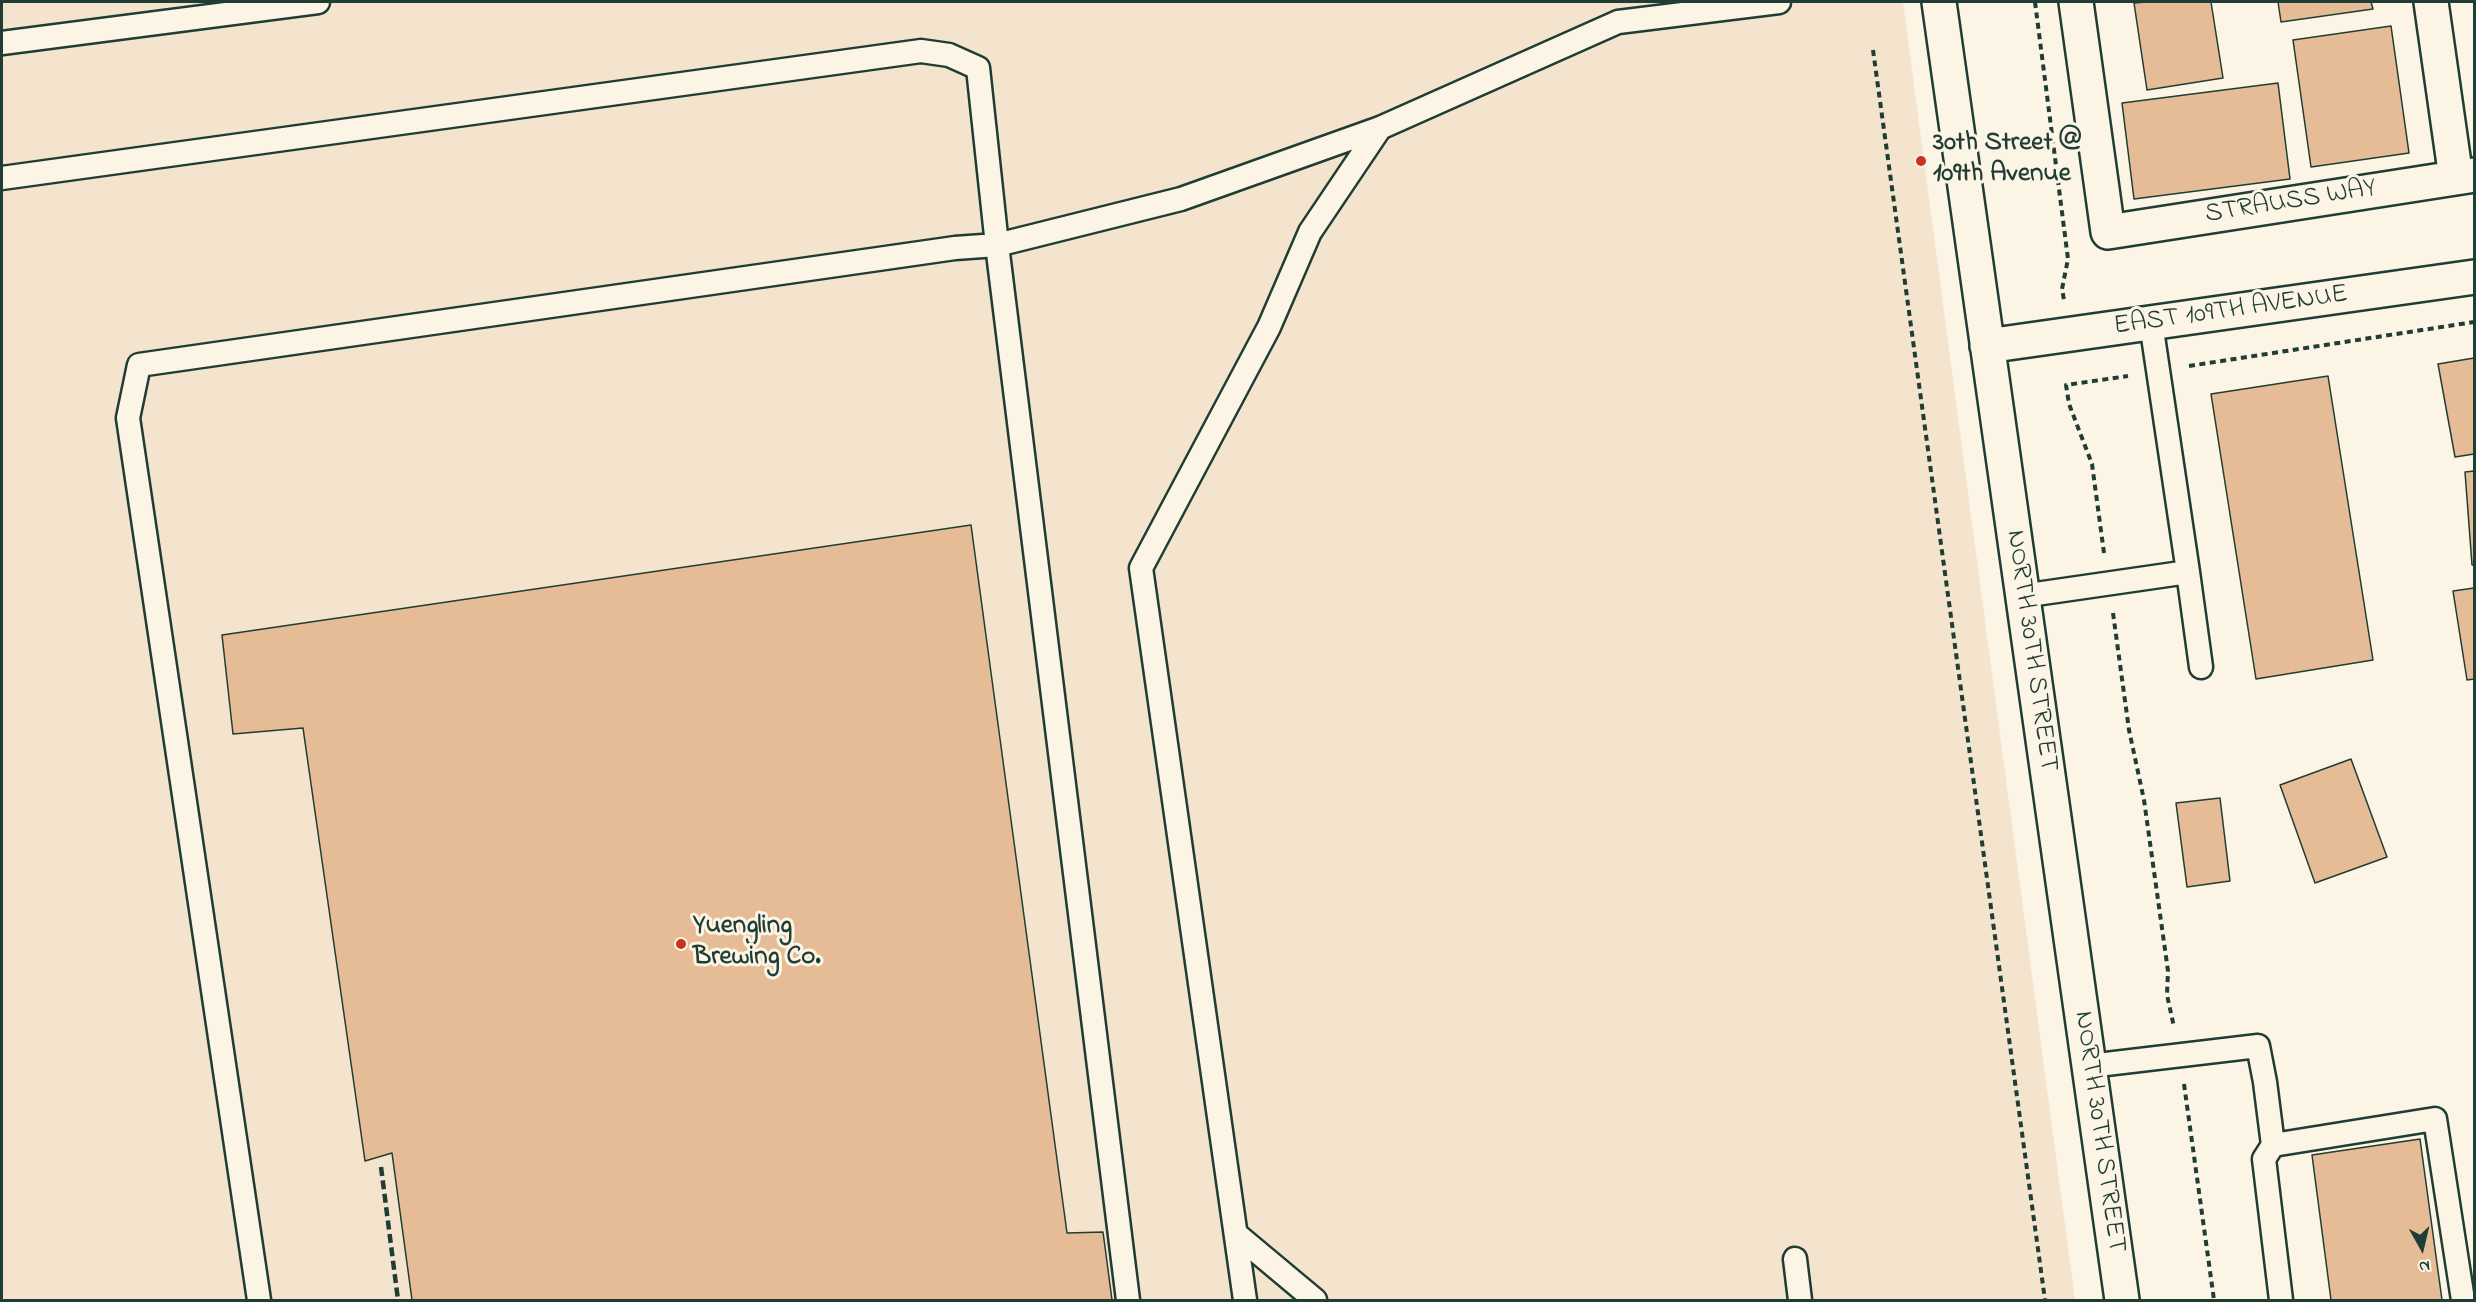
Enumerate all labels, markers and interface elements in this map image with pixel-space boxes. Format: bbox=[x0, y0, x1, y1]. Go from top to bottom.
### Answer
place label: 30th Street @ 109th Avenue bbox=[1933, 129, 2081, 192]
marker: 30th Street @ 109th Avenue bbox=[1914, 154, 1928, 168]
street label: STRAUSS WAY bbox=[2203, 173, 2379, 233]
street label: EAST 109TH AVENUE bbox=[2112, 280, 2350, 344]
street label: NORTH 30TH STREET bbox=[1997, 528, 2063, 774]
place label: Yuengling Brewing Co. bbox=[693, 912, 821, 975]
marker: Yuengling Brewing Co. bbox=[674, 937, 688, 951]
street label: NORTH 30TH STREET bbox=[2065, 1009, 2131, 1255]
north arrow bbox=[2392, 1218, 2452, 1278]
text: N bbox=[2417, 1253, 2432, 1278]

